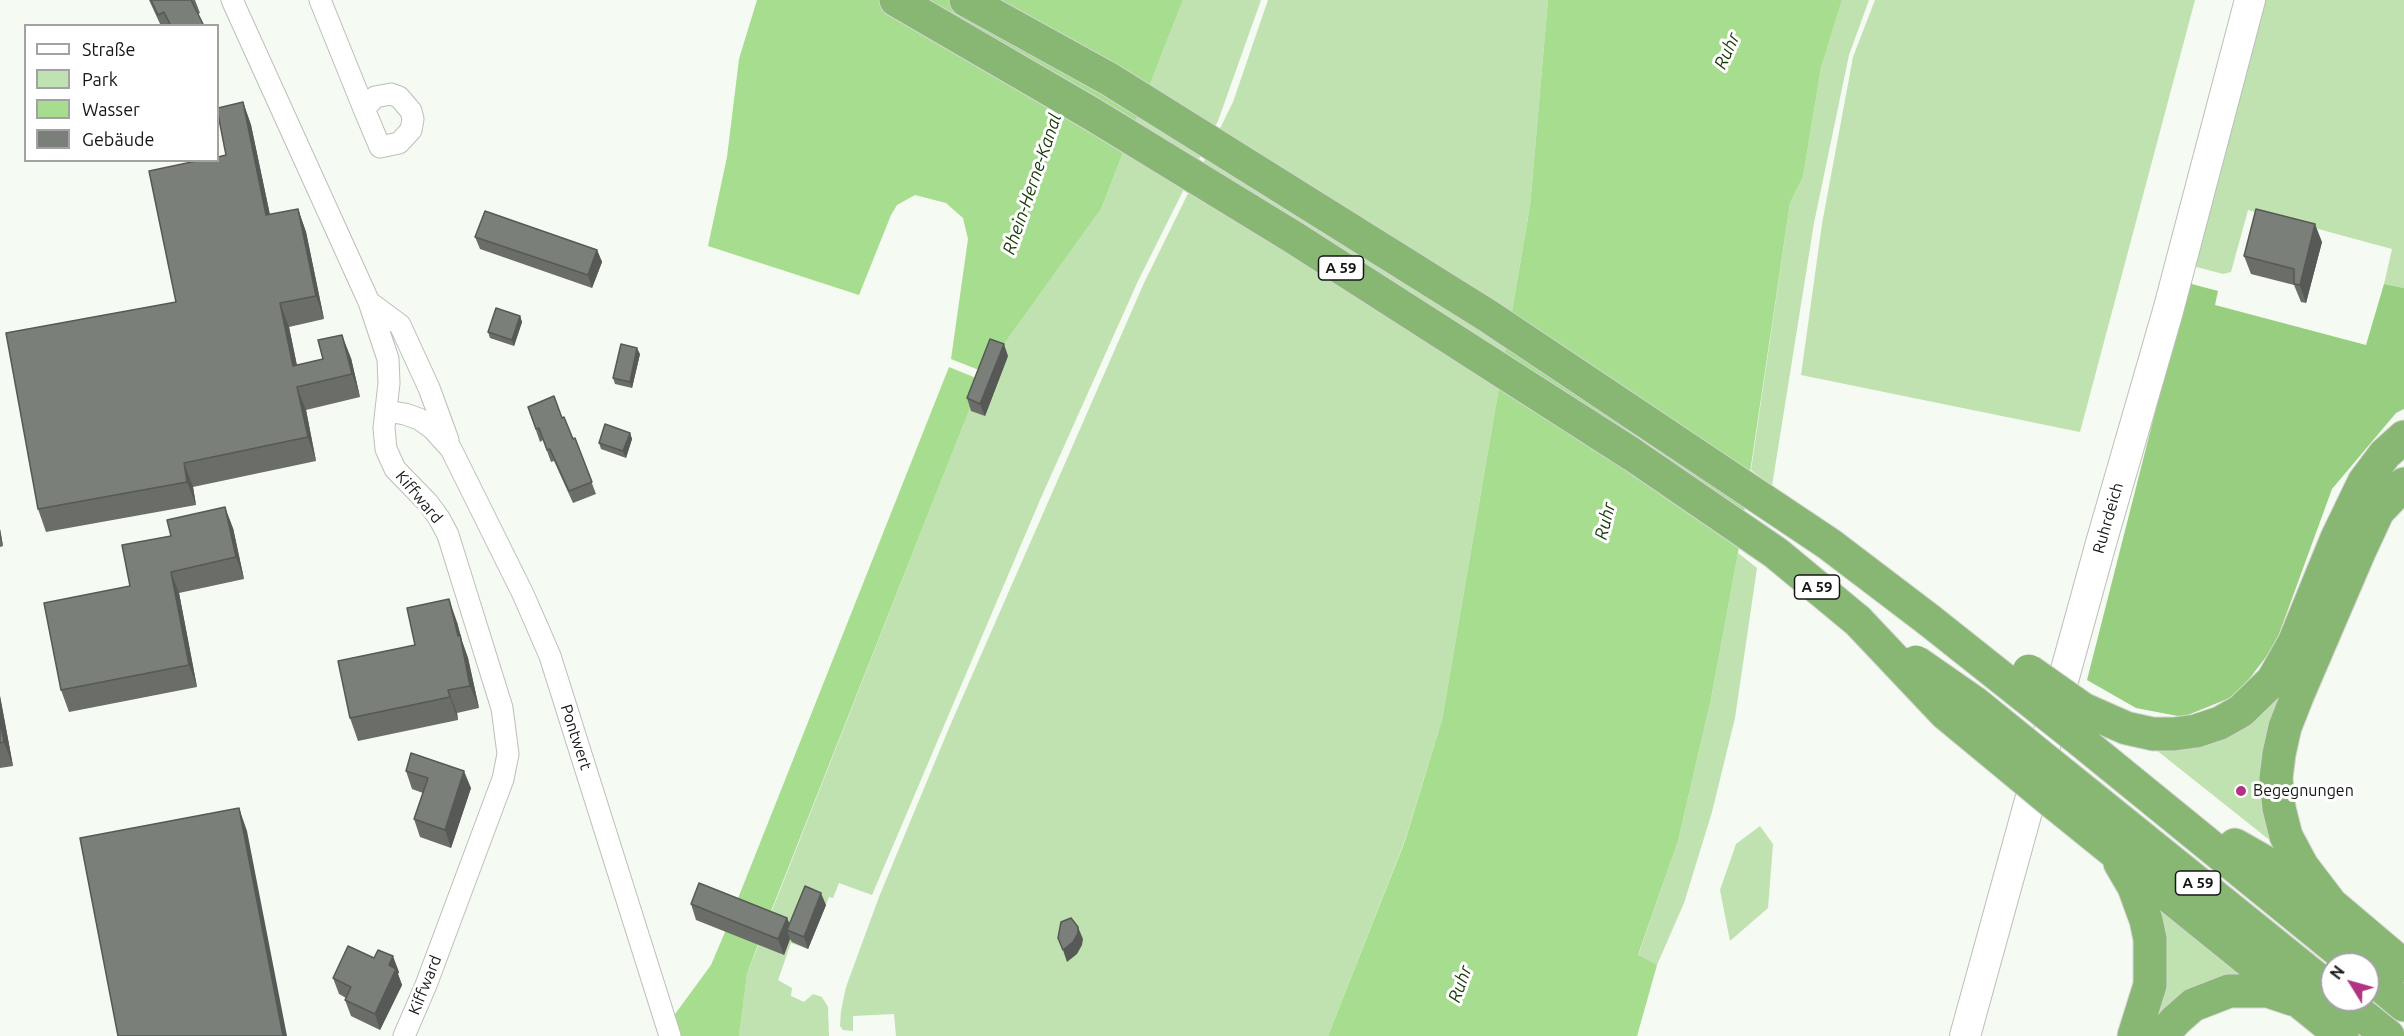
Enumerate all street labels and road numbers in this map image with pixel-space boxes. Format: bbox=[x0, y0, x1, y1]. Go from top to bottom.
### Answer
road number: A 59 bbox=[1318, 256, 1364, 280]
street label: Kiffward bbox=[392, 467, 446, 527]
street label: Ruhrdeich bbox=[2089, 480, 2127, 556]
road number: A 59 bbox=[1794, 575, 1840, 599]
street label: Pontwert bbox=[556, 702, 596, 772]
road number: A 59 bbox=[2176, 871, 2220, 895]
street label: Kiffward bbox=[404, 952, 446, 1018]

